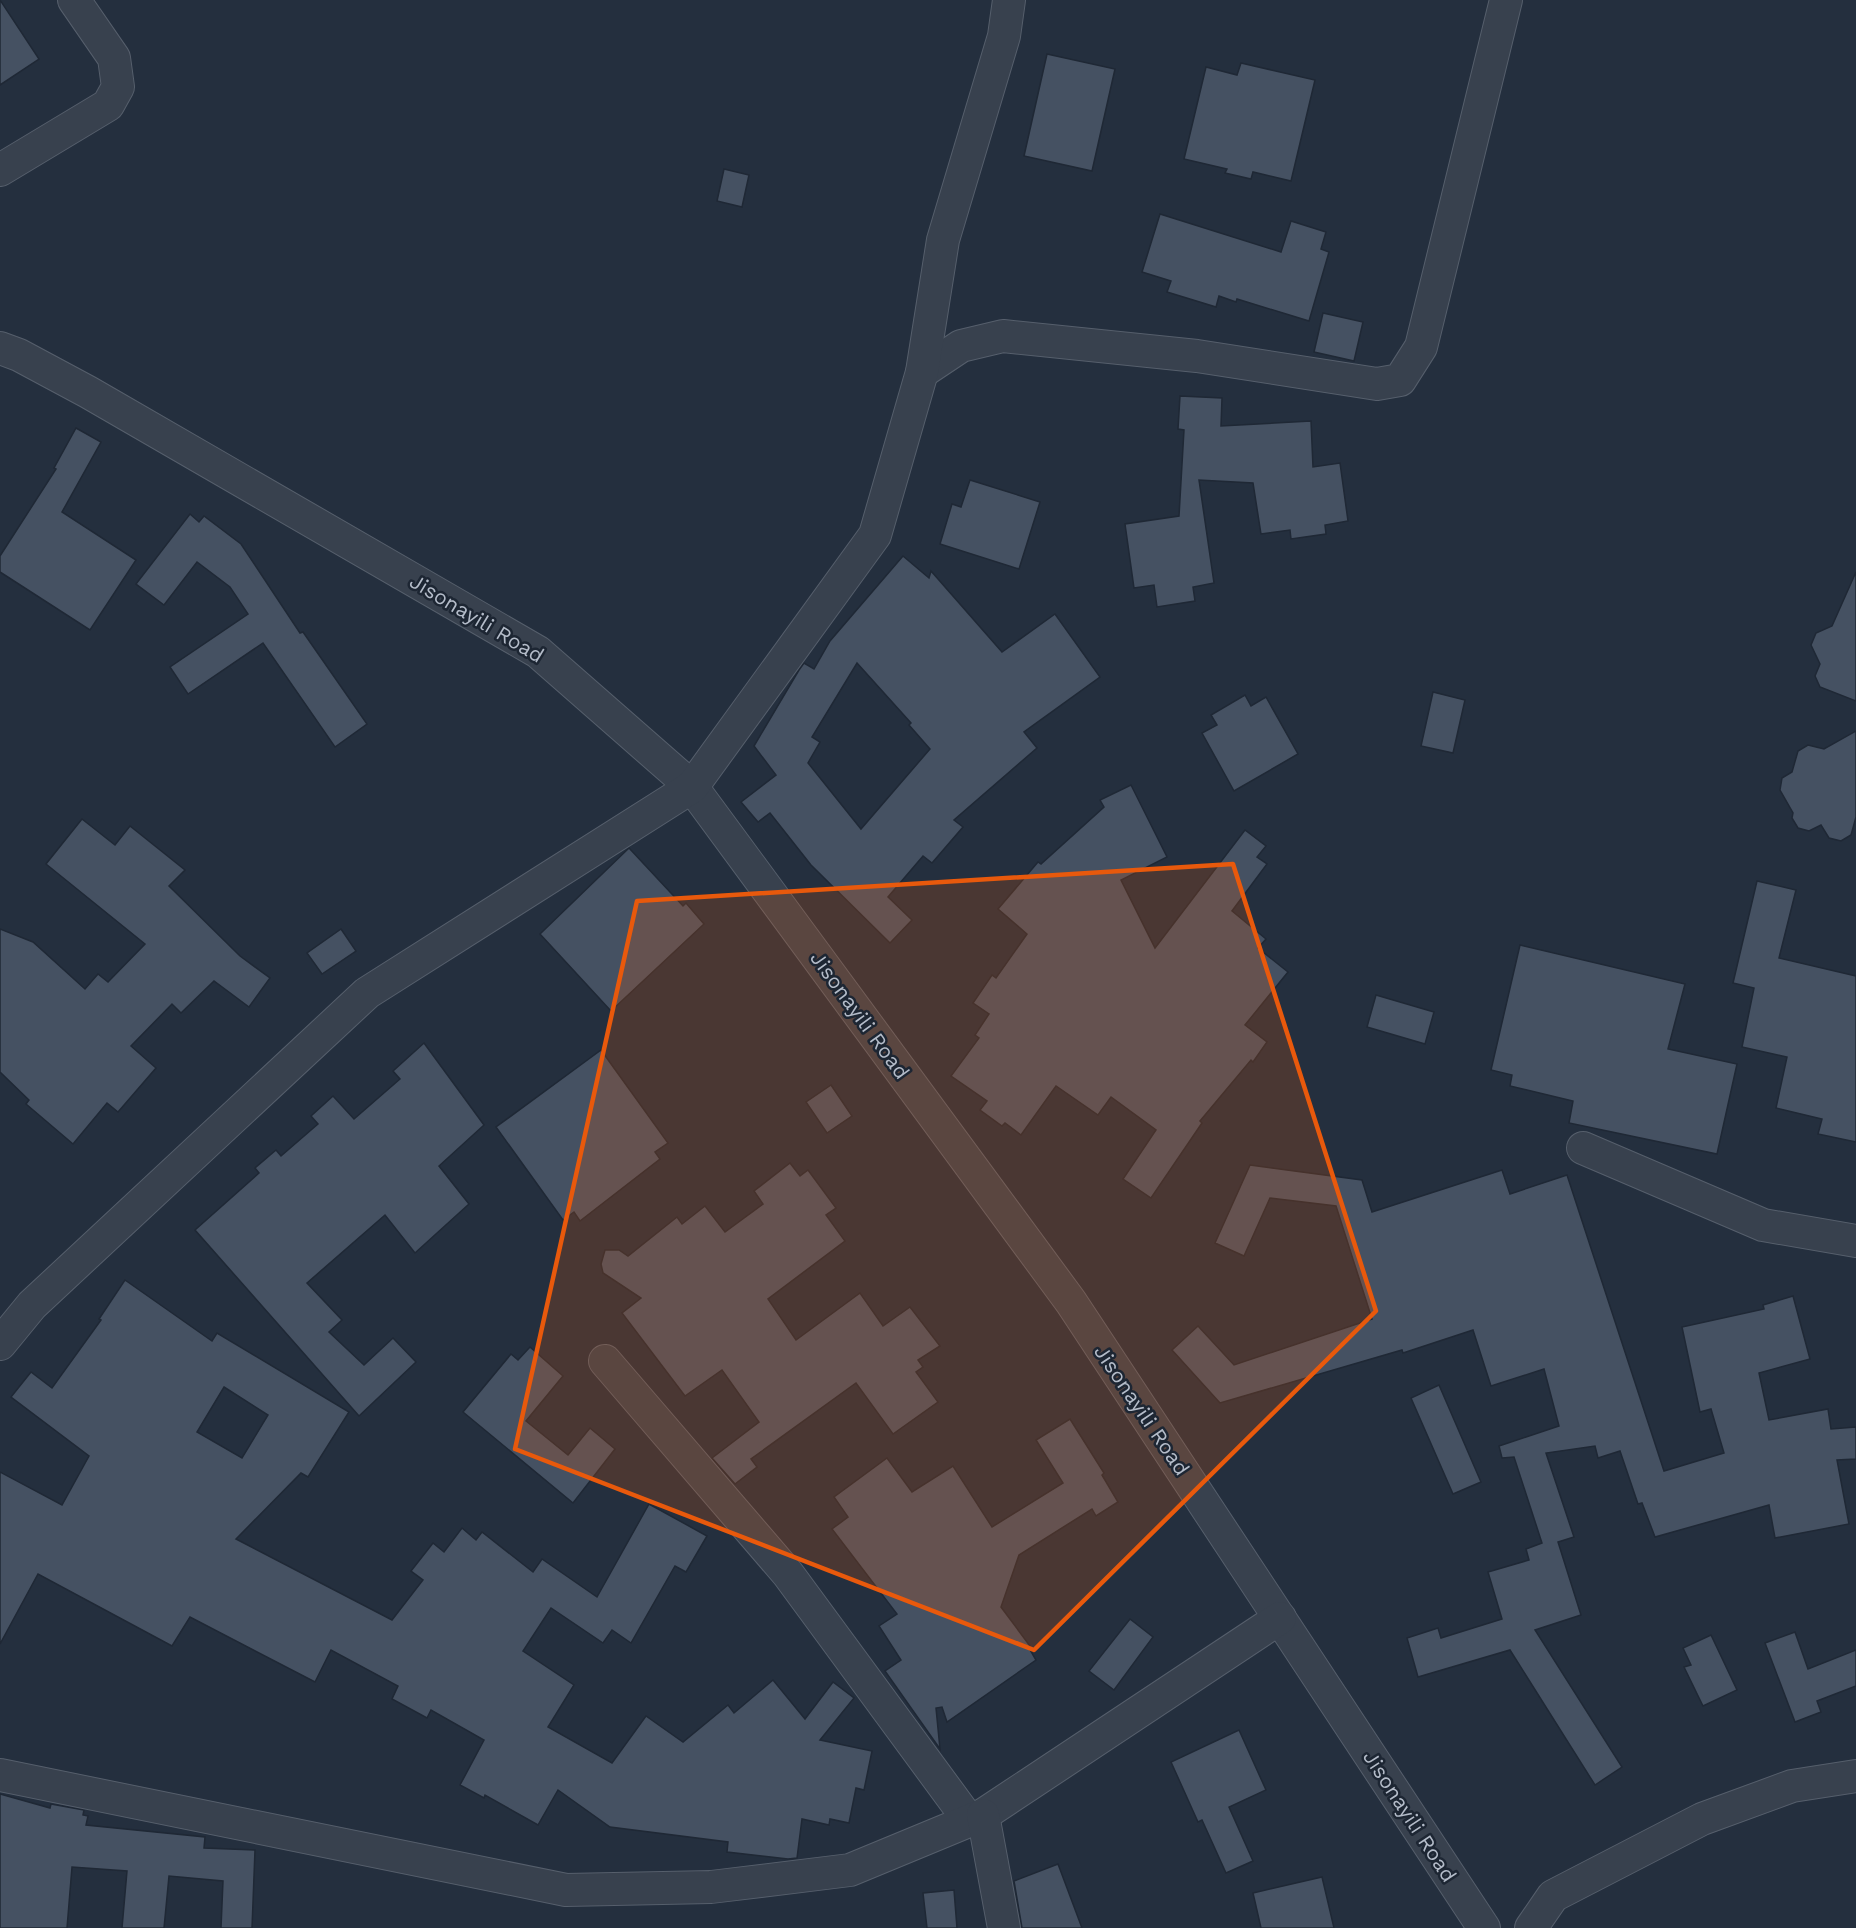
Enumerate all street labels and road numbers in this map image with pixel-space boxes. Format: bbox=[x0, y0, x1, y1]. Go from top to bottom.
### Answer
street label: Jisonayili Road bbox=[405, 568, 549, 668]
street label: Jisonayili Road bbox=[805, 946, 915, 1084]
street label: Jisonayili Road bbox=[1089, 1340, 1195, 1480]
street label: Jisonayili Road bbox=[1358, 1745, 1462, 1887]

